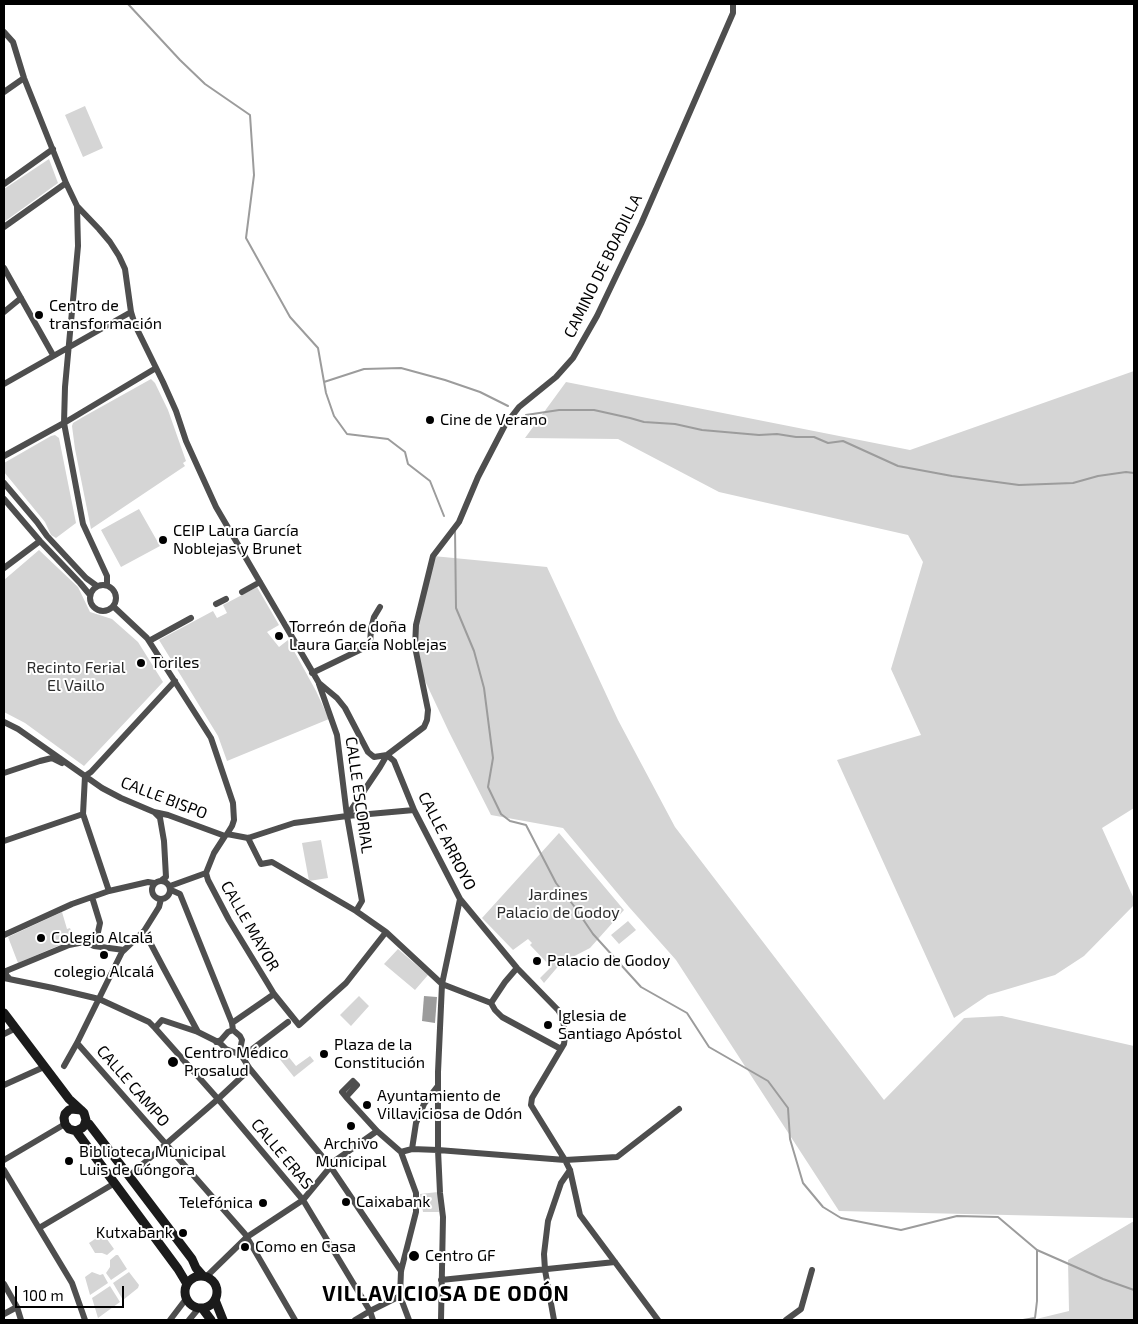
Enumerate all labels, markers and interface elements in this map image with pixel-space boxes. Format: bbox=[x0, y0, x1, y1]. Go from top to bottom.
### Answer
street label: CAMINO DE BOADILLA bbox=[560, 191, 646, 341]
place label: Centro de transformación bbox=[49, 296, 162, 334]
marker: Centro de transformación bbox=[33, 309, 45, 321]
place label: Cine de Verano bbox=[440, 410, 547, 430]
marker: Cine de Verano bbox=[424, 414, 436, 426]
place label: CEIP Laura García Noblejas y Brunet bbox=[173, 521, 302, 559]
marker: CEIP Laura García Noblejas y Brunet bbox=[157, 534, 169, 546]
place label: Torreón de doña Laura García Noblejas bbox=[289, 617, 447, 655]
marker: Torreón de doña Laura García Noblejas bbox=[273, 630, 285, 642]
place label: Toriles bbox=[151, 653, 199, 673]
marker: Toriles bbox=[135, 657, 147, 669]
park label: Recinto Ferial El Vaillo bbox=[26, 658, 126, 696]
street label: CALLE ESCORIAL bbox=[341, 735, 377, 855]
street label: CALLE BISPO bbox=[118, 773, 210, 823]
street label: CALLE ARROYO bbox=[414, 789, 480, 893]
street label: CALLE MAYOR bbox=[217, 878, 283, 974]
park label: Jardines Palacio de Godoy bbox=[496, 885, 620, 923]
place label: Colegio Alcalá bbox=[51, 928, 153, 948]
marker: Colegio Alcalá bbox=[35, 932, 47, 944]
marker: colegio Alcalá bbox=[98, 949, 110, 961]
place label: Palacio de Godoy bbox=[547, 951, 670, 971]
marker: Palacio de Godoy bbox=[531, 955, 543, 967]
place label: colegio Alcalá bbox=[54, 962, 154, 982]
place label: Iglesia de Santiago Apóstol bbox=[558, 1006, 682, 1044]
marker: Iglesia de Santiago Apóstol bbox=[542, 1019, 554, 1031]
place label: Plaza de la Constitución bbox=[334, 1035, 425, 1073]
street label: CALLE CAMPO bbox=[93, 1041, 173, 1131]
place label: Centro Médico Prosalud bbox=[184, 1043, 289, 1081]
marker: Plaza de la Constitución bbox=[318, 1048, 330, 1060]
marker: Centro Médico Prosalud bbox=[166, 1055, 180, 1069]
place label: Ayuntamiento de Villaviciosa de Odón bbox=[377, 1086, 522, 1124]
marker: Ayuntamiento de Villaviciosa de Odón bbox=[361, 1099, 373, 1111]
street label: CALLE ERAS bbox=[247, 1115, 317, 1193]
marker: Archivo Municipal bbox=[345, 1120, 357, 1132]
place label: Archivo Municipal bbox=[315, 1134, 387, 1172]
place label: Biblioteca Municipal Luis de Góngora bbox=[79, 1142, 226, 1180]
marker: Biblioteca Municipal Luis de Góngora bbox=[63, 1155, 75, 1167]
place label: Caixabank bbox=[356, 1192, 430, 1212]
place label: Telefónica bbox=[179, 1193, 253, 1213]
marker: Caixabank bbox=[340, 1196, 352, 1208]
marker: Telefónica bbox=[257, 1197, 269, 1209]
place label: Kutxabank bbox=[96, 1223, 173, 1243]
marker: Kutxabank bbox=[177, 1227, 189, 1239]
place label: Como en Casa bbox=[255, 1237, 356, 1257]
marker: Como en Casa bbox=[239, 1241, 251, 1253]
place label: Centro GF bbox=[425, 1246, 496, 1266]
marker: Centro GF bbox=[407, 1249, 421, 1263]
scale bar bbox=[18, 1276, 126, 1308]
district label: VILLAVICIOSA DE ODÓN bbox=[320, 1281, 572, 1307]
text: 100 m bbox=[23, 1286, 64, 1304]

